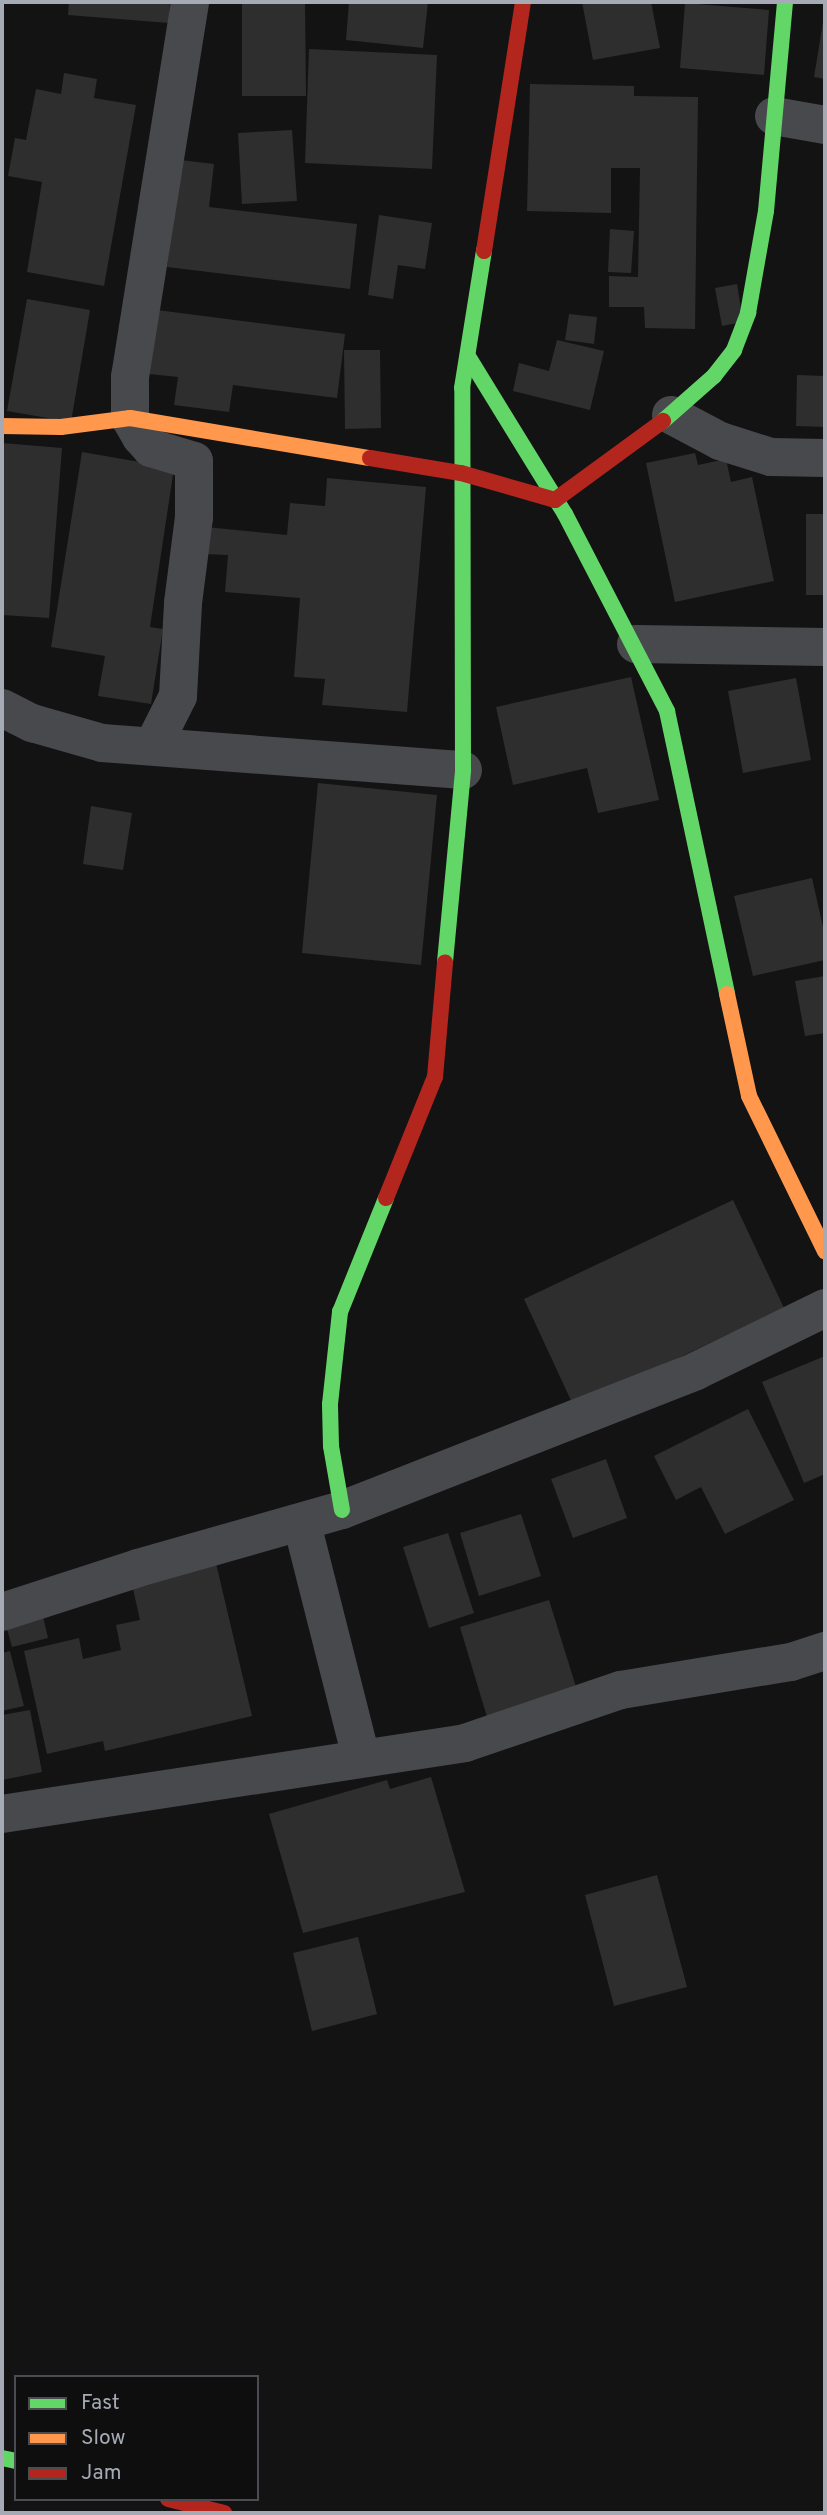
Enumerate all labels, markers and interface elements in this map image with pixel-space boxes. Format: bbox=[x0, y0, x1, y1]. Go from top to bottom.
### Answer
legend bbox=[14, 2375, 259, 2501]
text: Fast bbox=[81, 2390, 120, 2417]
text: Slow bbox=[81, 2425, 126, 2452]
text: Jam bbox=[81, 2460, 122, 2487]

